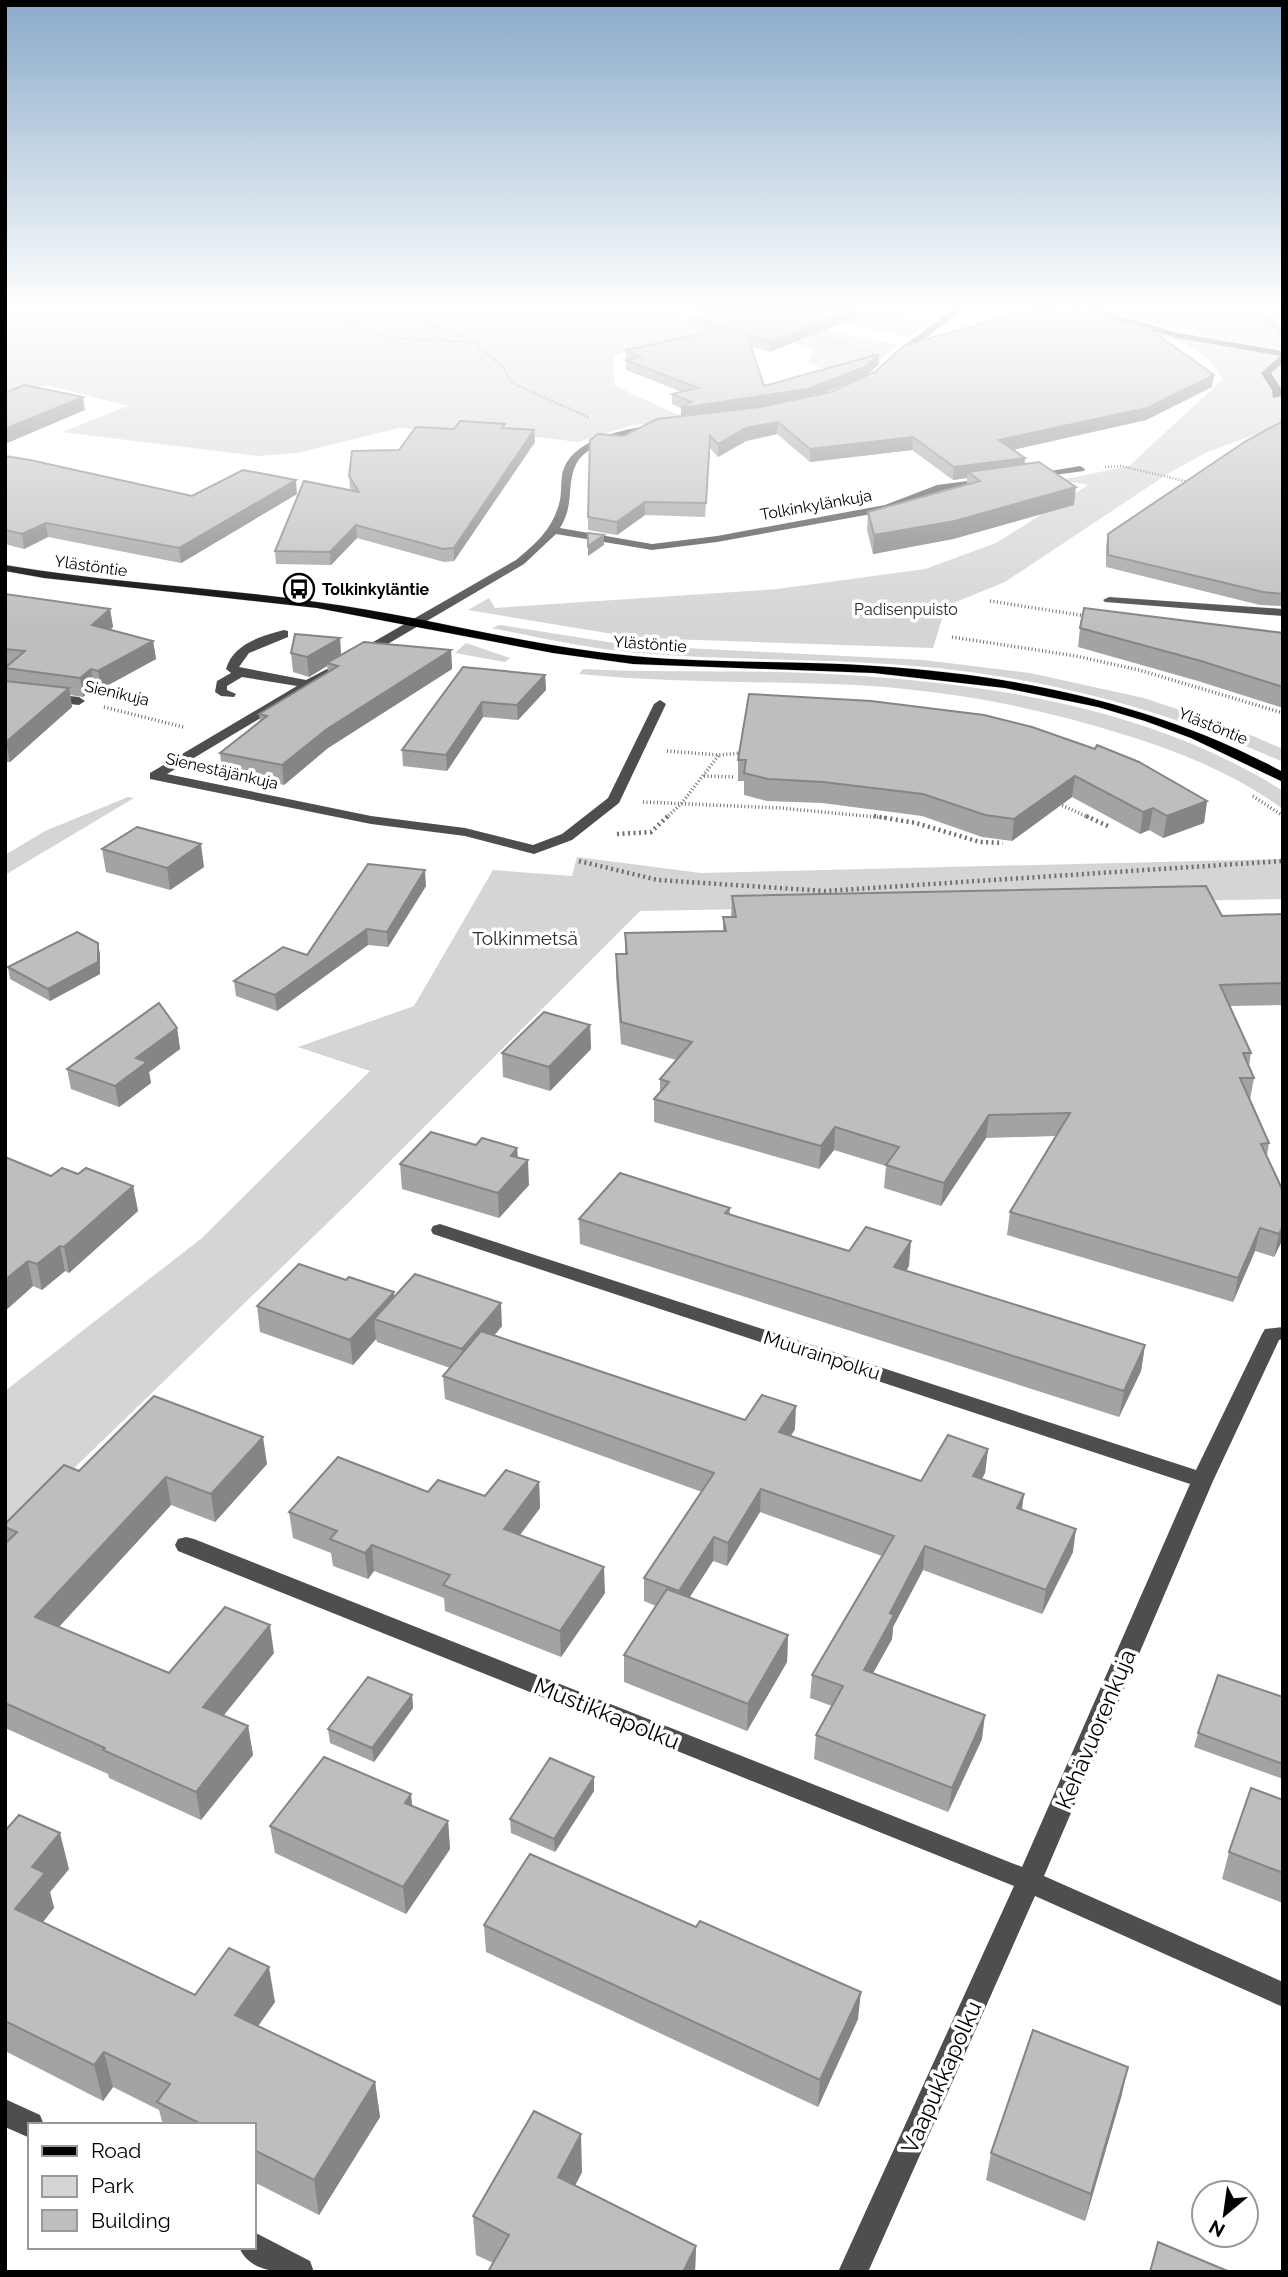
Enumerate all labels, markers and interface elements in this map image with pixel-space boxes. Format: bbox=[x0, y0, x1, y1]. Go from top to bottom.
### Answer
street label: Tolkinkylänkuja bbox=[759, 486, 873, 524]
street label: Ylästöntie bbox=[53, 551, 129, 581]
bus stop icon: Tolkinkyläntie bbox=[282, 572, 316, 606]
place label: Tolkinkyläntie bbox=[322, 580, 430, 599]
park label: Padisenpuisto bbox=[854, 600, 958, 619]
street label: Ylästöntie bbox=[613, 632, 687, 656]
street label: Sienikuja bbox=[83, 676, 151, 710]
street label: Ylästöntie bbox=[1175, 703, 1251, 749]
street label: Sienestäjänkuja bbox=[164, 749, 280, 793]
park label: Tolkinmetsä bbox=[472, 927, 578, 949]
street label: Muurainpolku bbox=[761, 1326, 883, 1384]
street label: Kehävuorenkuja bbox=[1049, 1645, 1141, 1813]
street label: Mustikkapolku bbox=[530, 1672, 684, 1754]
street label: Vaapukkapolku bbox=[895, 1997, 987, 2157]
legend bbox=[28, 2123, 256, 2249]
text: Road bbox=[91, 2138, 141, 2163]
text: Park bbox=[91, 2173, 134, 2198]
north arrow bbox=[1190, 2179, 1260, 2249]
text: Building bbox=[91, 2208, 171, 2233]
text: N bbox=[1205, 2216, 1228, 2242]

